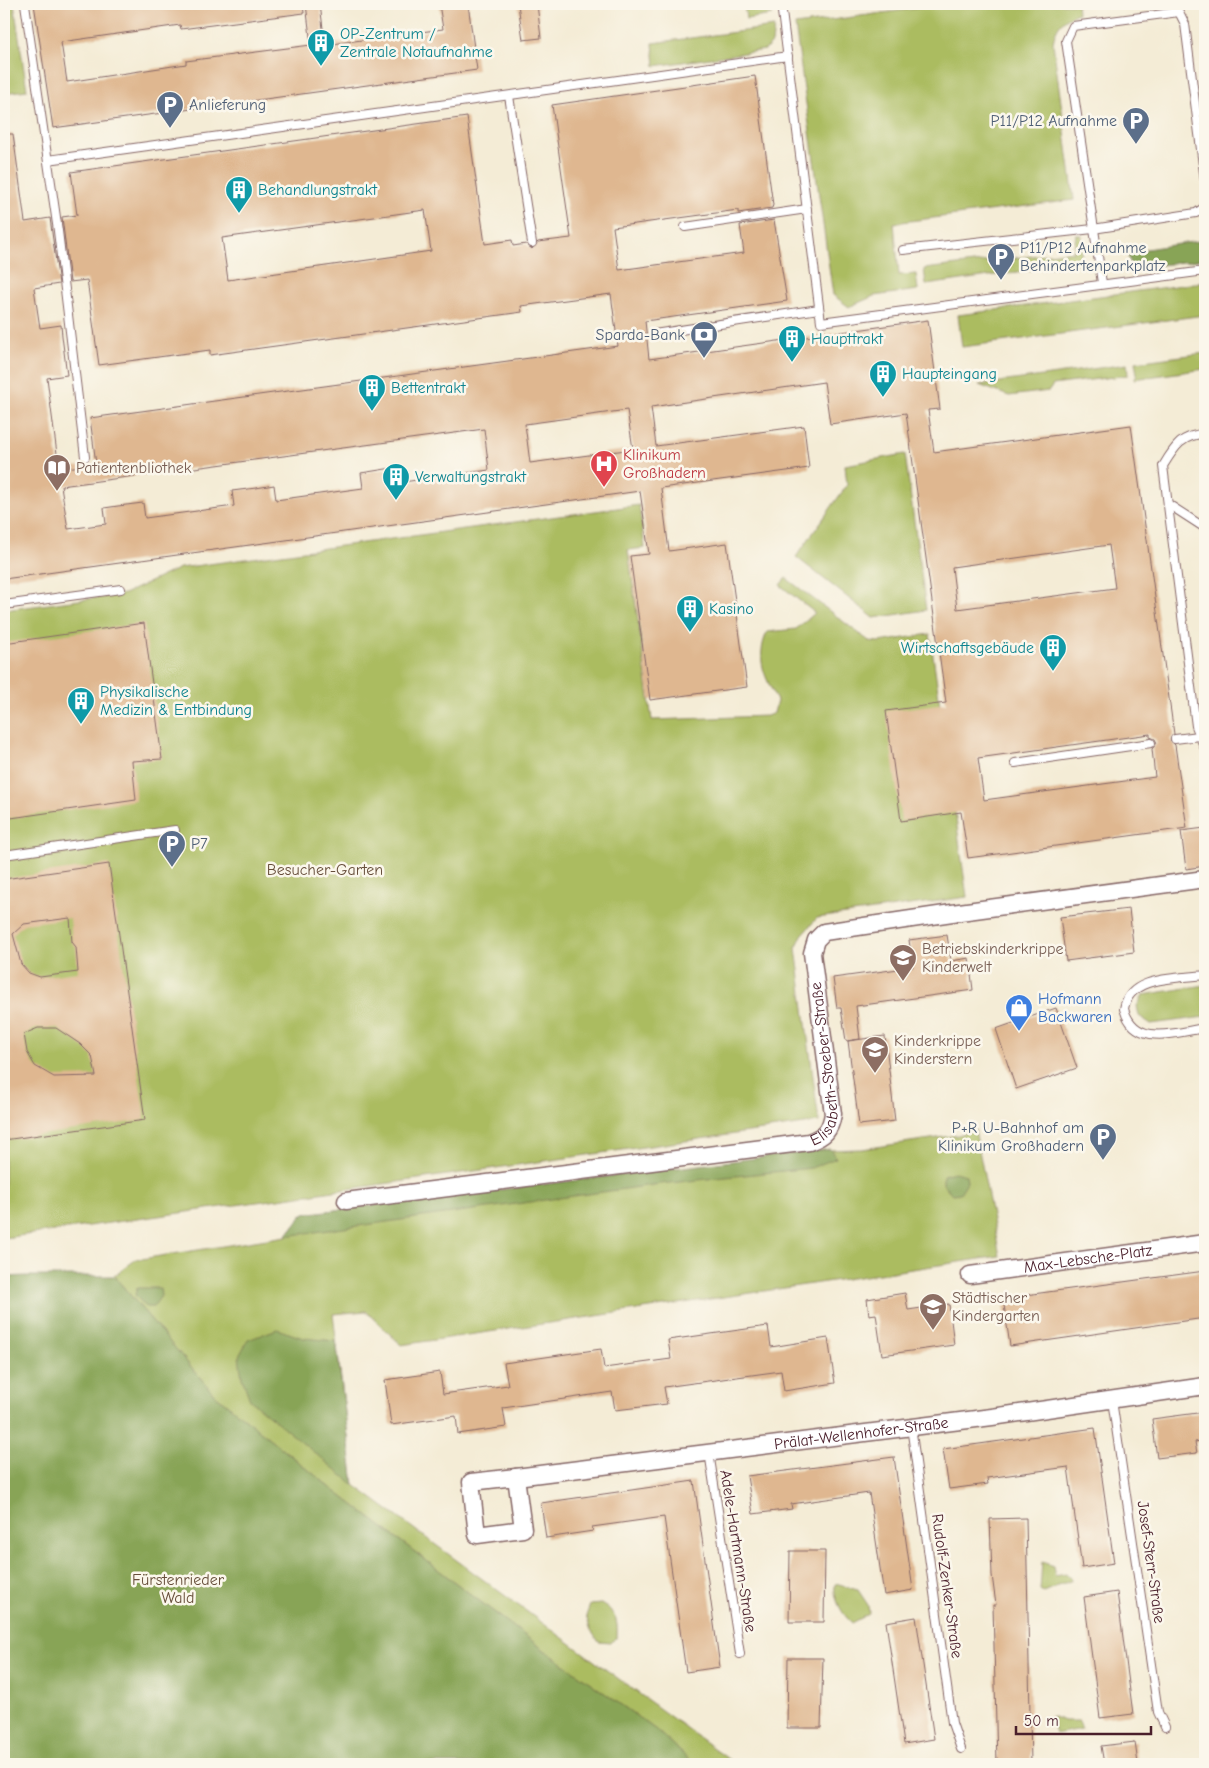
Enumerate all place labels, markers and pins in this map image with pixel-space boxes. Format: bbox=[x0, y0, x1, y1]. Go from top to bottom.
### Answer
place label: OP-Zentrum / Zentrale Notaufnahme bbox=[340, 25, 493, 61]
building icon: OP-Zentrum / Zentrale Notaufnahme bbox=[306, 28, 336, 67]
parking icon: Anlieferung bbox=[155, 90, 185, 129]
place label: Anlieferung bbox=[189, 96, 266, 114]
parking icon: P11/P12 Aufnahme bbox=[1121, 106, 1151, 145]
place label: P11/P12 Aufnahme bbox=[991, 112, 1117, 130]
building icon: Behandlungstrakt bbox=[224, 175, 254, 214]
place label: Behandlungstrakt bbox=[258, 181, 377, 199]
place label: P11/P12 Aufnahme Behindertenparkplatz bbox=[1020, 239, 1165, 275]
parking icon: P11/P12 Aufnahme Behindertenparkplatz bbox=[986, 242, 1016, 281]
bank icon: Sparda-Bank bbox=[689, 320, 719, 359]
building icon: Haupttrakt bbox=[777, 324, 807, 363]
place label: Sparda-Bank bbox=[596, 326, 685, 344]
place label: Haupttrakt bbox=[811, 330, 884, 348]
building icon: Haupteingang bbox=[868, 359, 898, 398]
place label: Haupteingang bbox=[902, 365, 997, 383]
building icon: Bettentrakt bbox=[357, 373, 387, 412]
place label: Bettentrakt bbox=[391, 379, 466, 397]
place label: Klinikum Großhadern bbox=[623, 446, 706, 482]
hospital icon: Klinikum Großhadern bbox=[589, 449, 619, 488]
library icon: Patientenbliothek bbox=[42, 453, 72, 492]
place label: Patientenbliothek bbox=[76, 459, 192, 477]
building icon: Verwaltungstrakt bbox=[381, 462, 411, 501]
place label: Verwaltungstrakt bbox=[415, 468, 526, 486]
building icon: Kasino bbox=[675, 594, 705, 633]
place label: Kasino bbox=[709, 600, 754, 618]
building icon: Wirtschaftsgebäude bbox=[1038, 633, 1068, 672]
place label: Wirtschaftsgebäude bbox=[901, 639, 1034, 657]
place label: Physikalische Medizin & Entbindung bbox=[100, 683, 252, 719]
building icon: Physikalische Medizin & Entbindung bbox=[66, 686, 96, 725]
parking icon: P7 bbox=[157, 829, 187, 868]
place label: P7 bbox=[191, 835, 208, 853]
place label: Betriebskinderkrippe Kinderwelt bbox=[922, 940, 1063, 976]
school or university icon: Betriebskinderkrippe Kinderwelt bbox=[888, 943, 918, 982]
place label: Hofmann Backwaren bbox=[1038, 990, 1112, 1026]
shop icon: Hofmann Backwaren bbox=[1004, 993, 1034, 1032]
place label: Kinderkrippe Kinderstern bbox=[894, 1032, 981, 1068]
school or university icon: Kinderkrippe Kinderstern bbox=[860, 1035, 890, 1074]
place label: P+R U-Bahnhof am Klinikum Großhadern bbox=[938, 1119, 1084, 1155]
parking icon: P+R U-Bahnhof am Klinikum Großhadern bbox=[1088, 1122, 1118, 1161]
place label: Städtischer Kindergarten bbox=[952, 1289, 1040, 1325]
school or university icon: Städtischer Kindergarten bbox=[918, 1292, 948, 1331]

